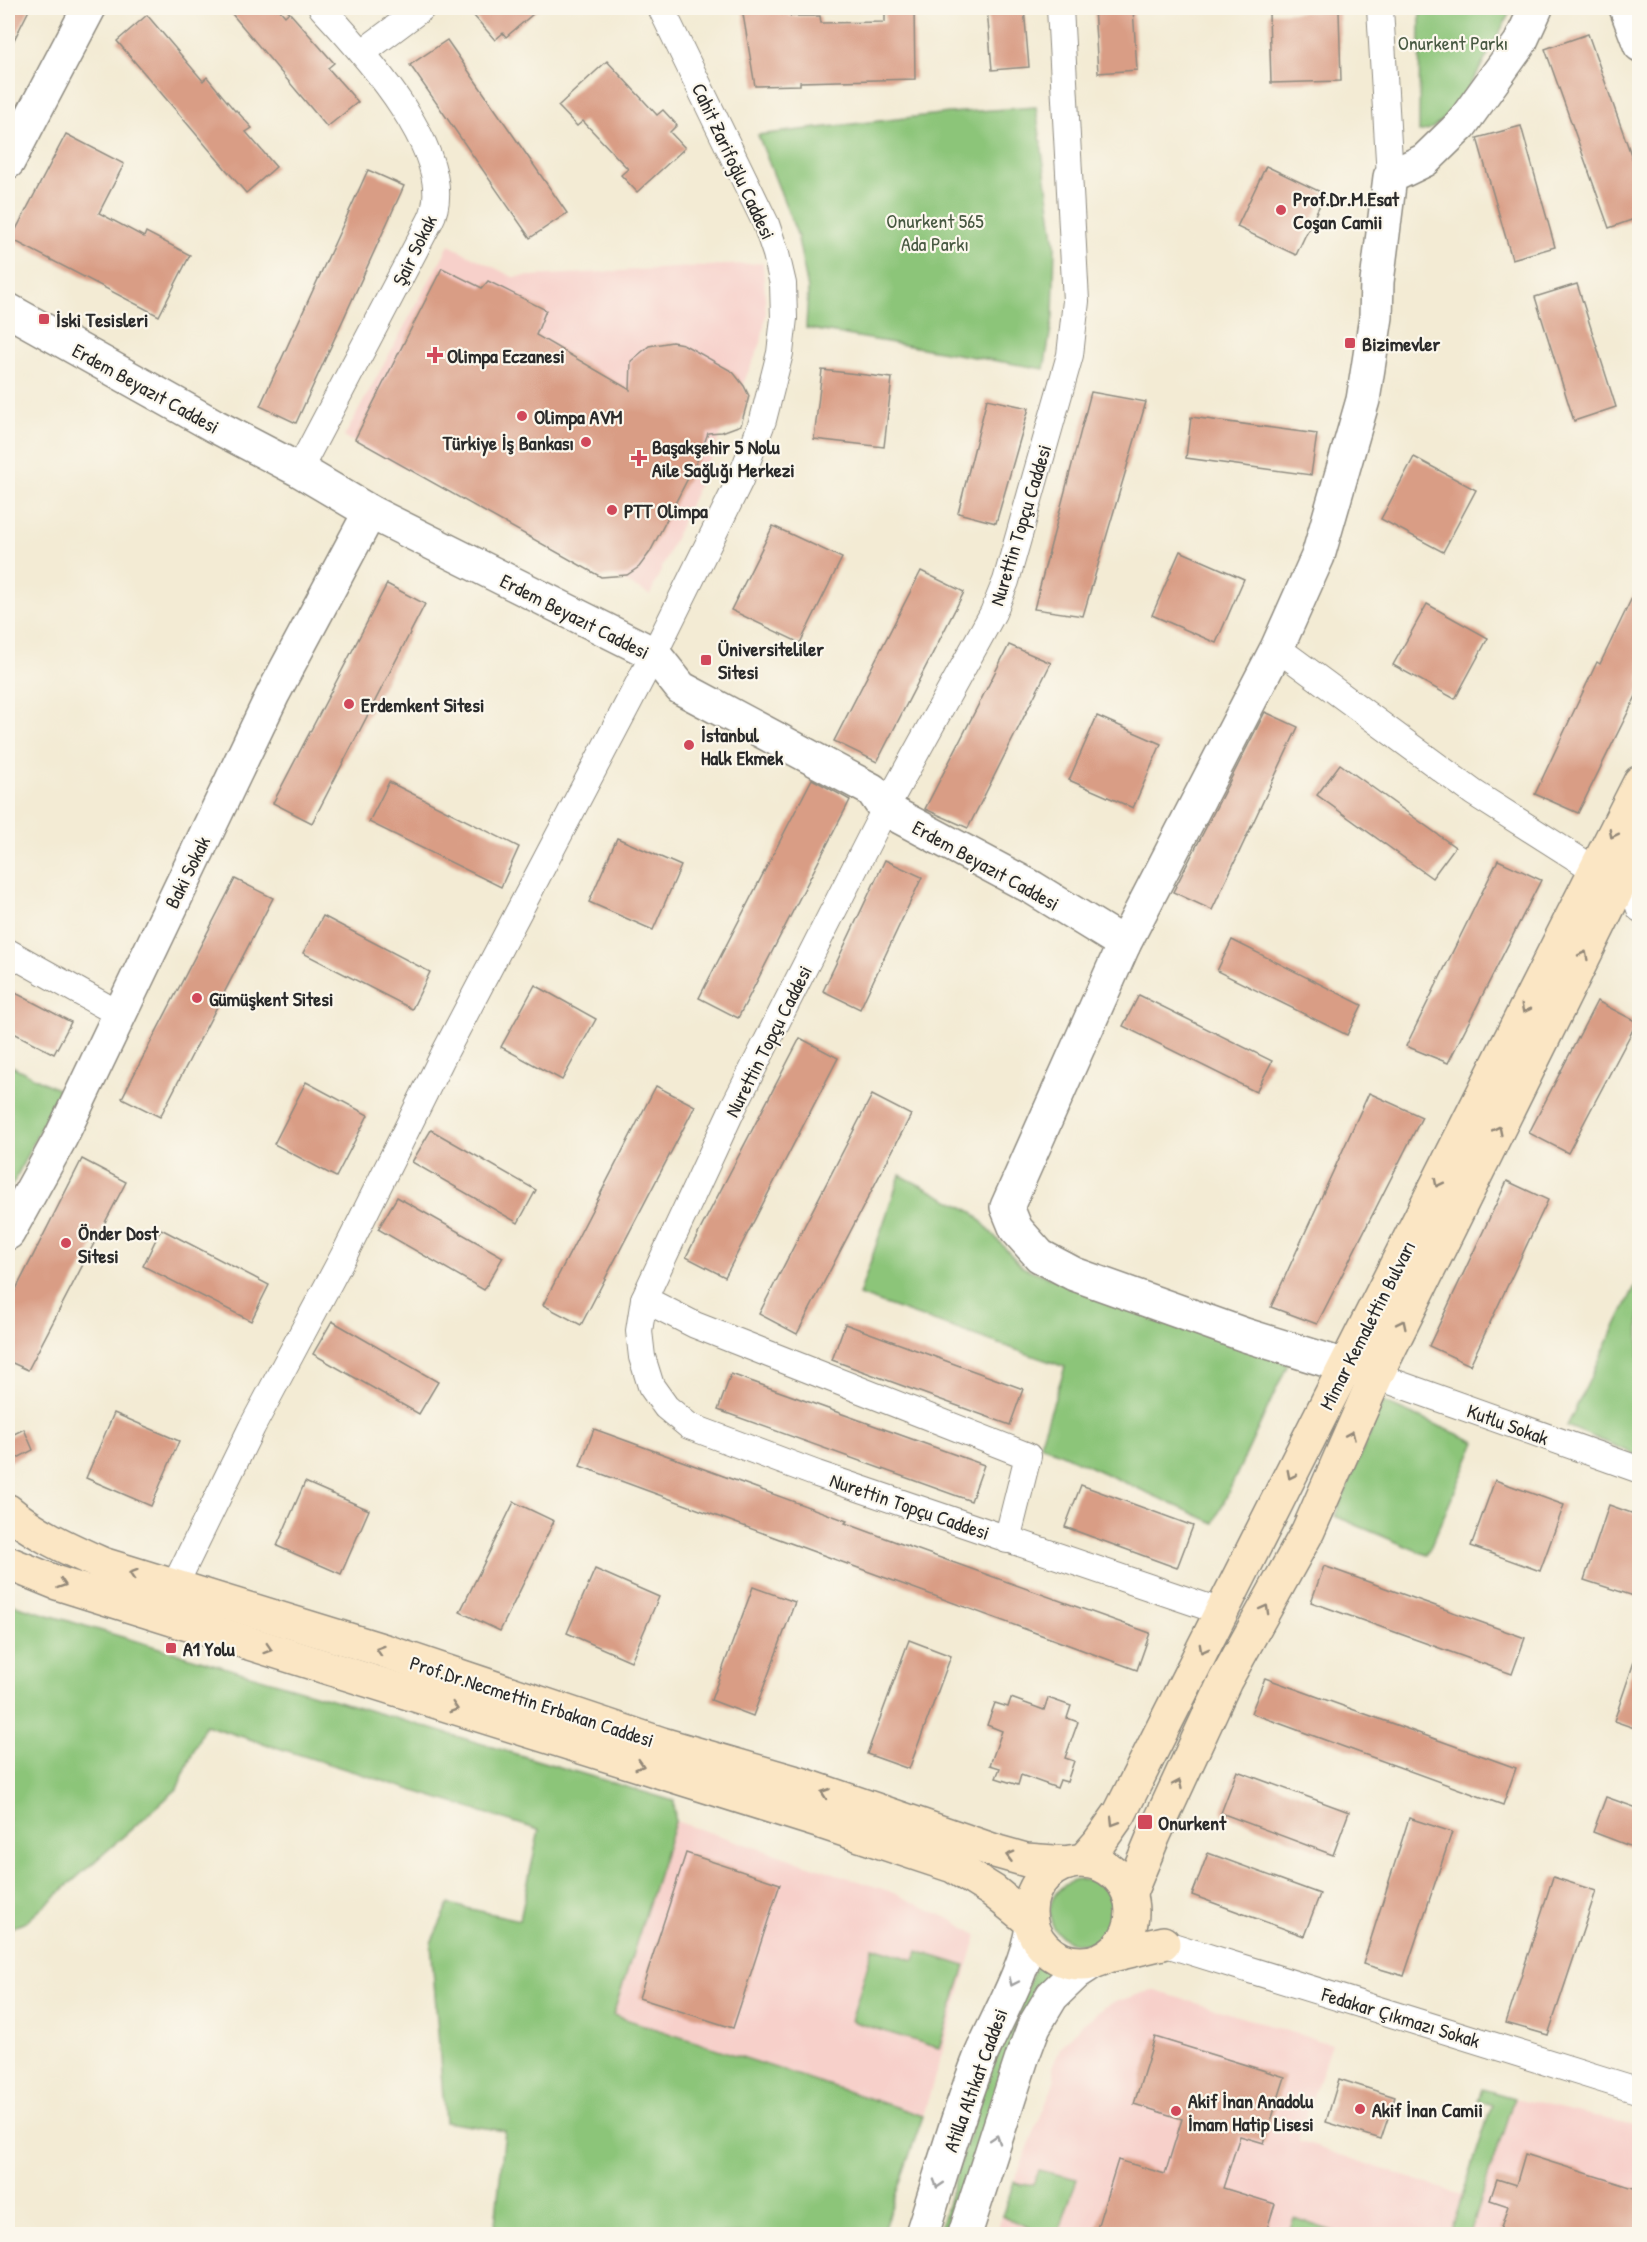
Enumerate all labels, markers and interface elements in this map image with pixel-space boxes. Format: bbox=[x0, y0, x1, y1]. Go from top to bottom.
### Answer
park label: Onurkent Parkı bbox=[1398, 29, 1508, 56]
street label: Cahit Zarifoğlu Caddesi bbox=[686, 78, 782, 244]
place label: Prof.Dr.M.Esat Coşan Camii bbox=[1293, 185, 1400, 235]
marker: Prof.Dr.M.Esat Coşan Camii bbox=[1274, 203, 1288, 217]
park label: Onurkent 565 Ada Parkı bbox=[886, 207, 984, 257]
street label: Şair Sokak bbox=[385, 210, 443, 290]
place label: İski Tesisleri bbox=[56, 306, 148, 333]
marker: İski Tesisleri bbox=[37, 312, 51, 326]
place label: Bizimevler bbox=[1362, 330, 1441, 357]
street label: Erdem Beyazıt Caddesi bbox=[68, 336, 224, 440]
marker: Bizimevler bbox=[1343, 336, 1357, 350]
place label: Olimpa Eczanesi bbox=[447, 342, 565, 370]
marker: Olimpa Eczanesi bbox=[428, 348, 442, 362]
place label: Olimpa AVM bbox=[534, 403, 623, 431]
marker: Olimpa AVM bbox=[515, 409, 529, 423]
place label: Türkiye İş Bankası bbox=[442, 429, 574, 457]
place label: Başakşehir 5 Nolu Aile Sağlığı Merkezi bbox=[652, 433, 795, 484]
marker: Türkiye İş Bankası bbox=[579, 435, 593, 449]
street label: Nurettin Topçu Caddesi bbox=[983, 441, 1057, 609]
marker: Başakşehir 5 Nolu Aile Sağlığı Merkezi bbox=[630, 449, 648, 467]
place label: PTT Olimpa bbox=[624, 497, 708, 525]
marker: PTT Olimpa bbox=[605, 503, 619, 517]
street label: Erdem Beyazıt Caddesi bbox=[496, 567, 654, 665]
place label: Üniversiteliler Sitesi bbox=[718, 635, 824, 685]
marker: Üniversiteliler Sitesi bbox=[699, 653, 713, 667]
place label: Erdemkent Sitesi bbox=[361, 691, 484, 718]
marker: Erdemkent Sitesi bbox=[342, 697, 356, 711]
place label: İstanbul Halk Ekmek bbox=[701, 721, 784, 771]
marker: İstanbul Halk Ekmek bbox=[682, 738, 696, 752]
street label: Erdem Beyazıt Caddesi bbox=[908, 813, 1064, 917]
one-way arrow bbox=[1609, 828, 1620, 839]
street label: Baki Sokak bbox=[158, 831, 216, 913]
one-way arrow bbox=[1577, 950, 1589, 961]
street label: Nurettin Topçu Caddesi bbox=[718, 960, 818, 1122]
place label: Gümüşkent Sitesi bbox=[209, 985, 333, 1012]
marker: Gümüşkent Sitesi bbox=[190, 991, 204, 1005]
one-way arrow bbox=[1521, 1002, 1533, 1013]
one-way arrow bbox=[1491, 1125, 1502, 1136]
one-way arrow bbox=[1434, 1177, 1445, 1187]
place label: Önder Dost Sitesi bbox=[78, 1219, 159, 1269]
marker: Önder Dost Sitesi bbox=[59, 1236, 73, 1250]
street label: Mimar Kemalettin Bulvarı bbox=[1313, 1236, 1421, 1414]
one-way arrow bbox=[1395, 1319, 1407, 1330]
street label: Kutlu Sokak bbox=[1463, 1397, 1553, 1451]
one-way arrow bbox=[1343, 1430, 1355, 1441]
street label: Nurettin Topçu Caddesi bbox=[827, 1466, 993, 1546]
one-way arrow bbox=[1287, 1469, 1298, 1480]
one-way arrow bbox=[128, 1569, 139, 1581]
one-way arrow bbox=[56, 1577, 67, 1589]
one-way arrow bbox=[1258, 1605, 1269, 1616]
place label: A1 Yolu bbox=[183, 1635, 236, 1662]
marker: A1 Yolu bbox=[164, 1641, 178, 1655]
one-way arrow bbox=[262, 1642, 273, 1655]
one-way arrow bbox=[1199, 1643, 1210, 1653]
one-way arrow bbox=[375, 1645, 386, 1657]
street label: Prof.Dr.Necmettin Erbakan Caddesi bbox=[407, 1649, 657, 1753]
one-way arrow bbox=[448, 1700, 459, 1713]
one-way arrow bbox=[634, 1758, 645, 1771]
one-way arrow bbox=[1171, 1779, 1183, 1790]
one-way arrow bbox=[820, 1787, 831, 1800]
place label: Onurkent bbox=[1158, 1809, 1227, 1836]
marker: Onurkent bbox=[1136, 1813, 1154, 1831]
one-way arrow bbox=[1110, 1816, 1121, 1827]
one-way arrow bbox=[1005, 1850, 1015, 1863]
one-way arrow bbox=[1009, 1976, 1021, 1987]
street label: Fedakar Çıkmazı Sokak bbox=[1318, 1980, 1483, 2054]
street label: Atilla Altıkat Caddesi bbox=[937, 2005, 1013, 2155]
place label: Akif İnan Anadolu İmam Hatip Lisesi bbox=[1188, 2087, 1314, 2138]
place label: Akif İnan Camii bbox=[1372, 2096, 1483, 2123]
marker: Akif İnan Camii bbox=[1353, 2102, 1367, 2116]
marker: Akif İnan Anadolu İmam Hatip Lisesi bbox=[1169, 2104, 1183, 2118]
one-way arrow bbox=[989, 2134, 1001, 2145]
one-way arrow bbox=[933, 2178, 945, 2189]

